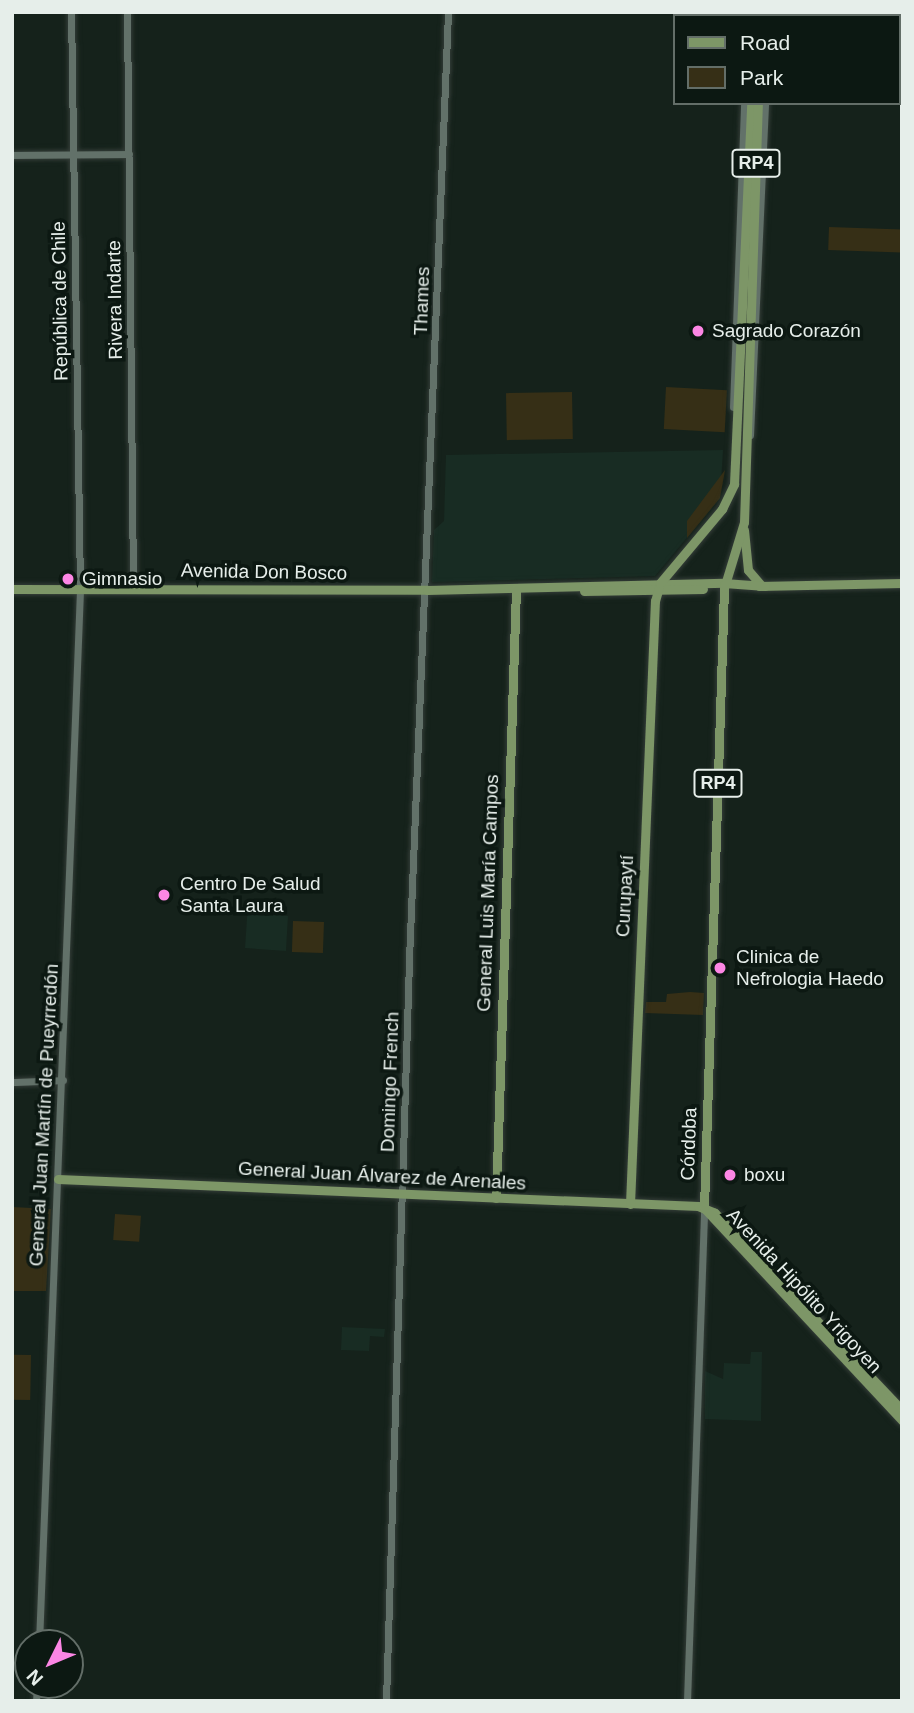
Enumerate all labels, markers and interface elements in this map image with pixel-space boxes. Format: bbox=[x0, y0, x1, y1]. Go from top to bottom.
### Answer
legend bbox=[673, 14, 900, 105]
text: Road bbox=[740, 31, 790, 54]
text: Park bbox=[740, 66, 783, 89]
road number: RP4 bbox=[730, 148, 782, 178]
street label: República de Chile bbox=[47, 221, 73, 381]
street label: Rivera Indarte bbox=[103, 240, 127, 360]
street label: Thames bbox=[409, 266, 435, 336]
place label: Sagrado Corazón bbox=[712, 320, 861, 342]
marker: Sagrado Corazón bbox=[690, 323, 706, 339]
street label: Avenida Don Bosco bbox=[181, 559, 347, 585]
place label: Gimnasio bbox=[82, 568, 162, 590]
marker: Gimnasio bbox=[60, 571, 76, 587]
road number: RP4 bbox=[692, 768, 744, 798]
street label: General Luis María Campos bbox=[472, 774, 504, 1012]
street label: Curupaytí bbox=[611, 854, 639, 938]
place label: Centro De Salud Santa Laura bbox=[180, 873, 320, 917]
marker: Centro De Salud Santa Laura bbox=[154, 885, 174, 905]
place label: Clinica de Nefrologia Haedo bbox=[736, 946, 884, 990]
marker: Clinica de Nefrologia Haedo bbox=[710, 958, 730, 978]
street label: General Juan Martín de Pueyrredón bbox=[25, 963, 63, 1267]
street label: Domingo French bbox=[376, 1011, 404, 1153]
street label: Córdoba bbox=[676, 1107, 702, 1181]
street label: General Juan Álvarez de Arenales bbox=[237, 1157, 527, 1195]
place label: boxu bbox=[744, 1164, 785, 1186]
marker: boxu bbox=[722, 1167, 738, 1183]
street label: Avenida Hipólito Yrigoyen bbox=[722, 1204, 886, 1378]
north arrow bbox=[14, 1629, 84, 1699]
text: N bbox=[22, 1665, 47, 1689]

